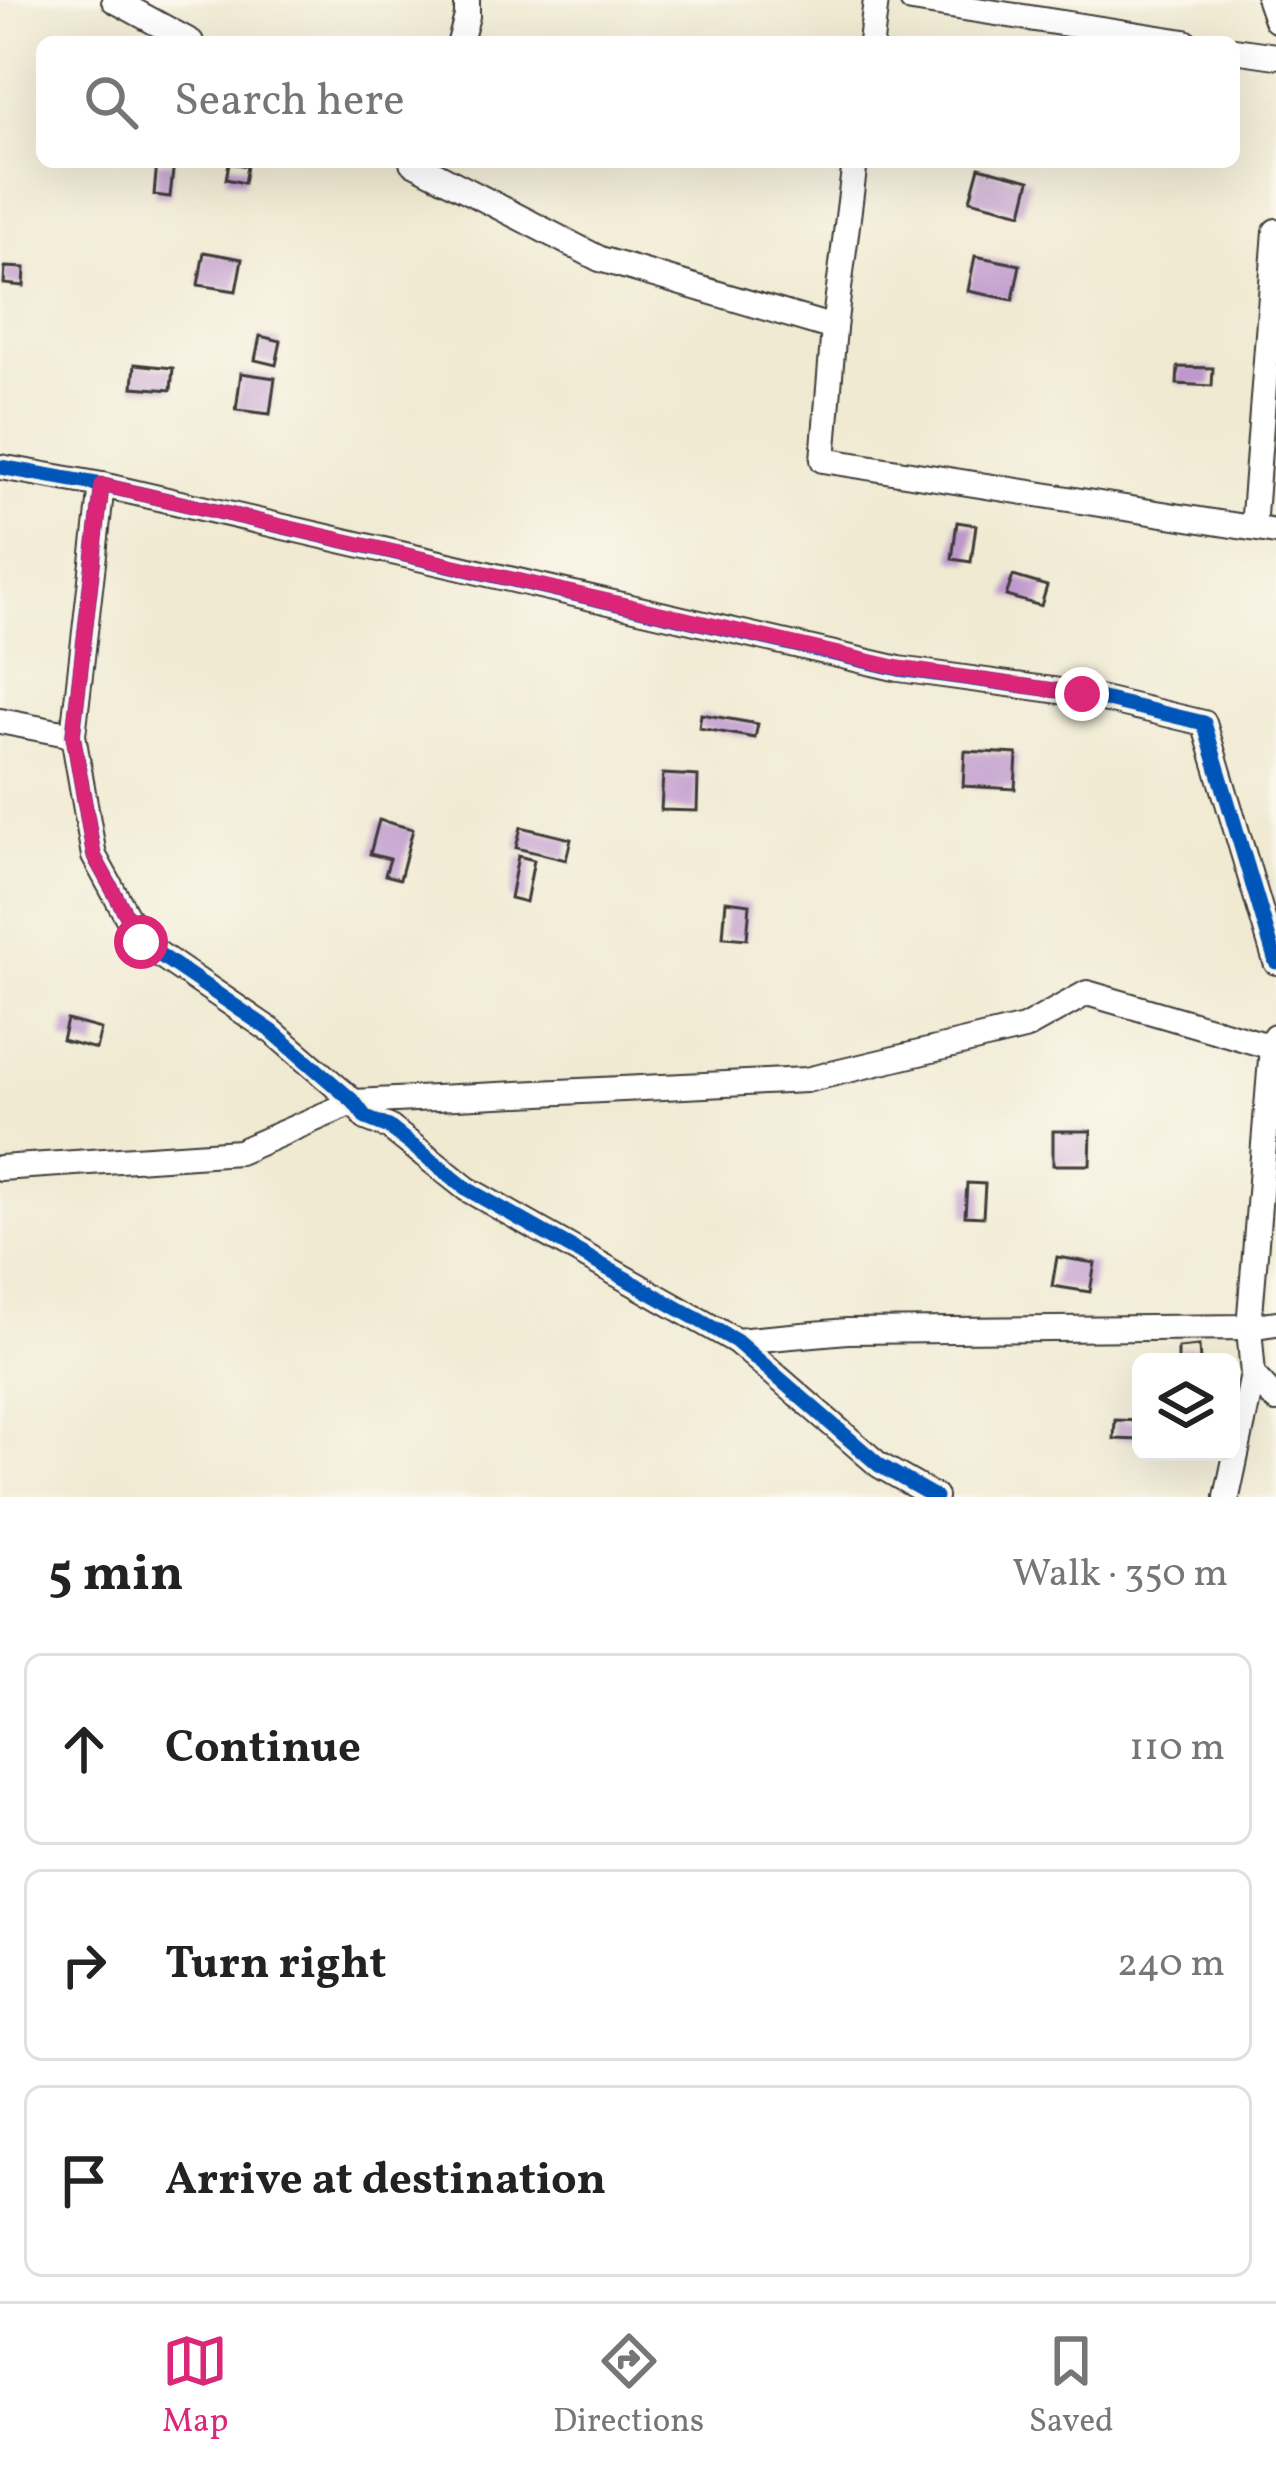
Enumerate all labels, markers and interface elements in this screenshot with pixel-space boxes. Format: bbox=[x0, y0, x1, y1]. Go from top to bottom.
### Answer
search box bbox=[36, 36, 1240, 168]
icon: search bbox=[78, 69, 144, 135]
text: Search here bbox=[174, 71, 405, 134]
route end bbox=[1055, 667, 1109, 721]
route start bbox=[114, 915, 168, 969]
map controls bbox=[1132, 1353, 1240, 1461]
button: layers bbox=[1132, 1353, 1240, 1461]
text: 5 min bbox=[48, 1540, 184, 1611]
text: Walk · 350 m bbox=[1012, 1548, 1228, 1602]
icon: ahead bbox=[51, 1716, 117, 1782]
text: Continue bbox=[165, 1718, 361, 1781]
text: 110 m bbox=[1129, 1722, 1225, 1776]
icon: right bbox=[51, 1932, 117, 1998]
text: Turn right bbox=[165, 1934, 386, 1997]
text: 240 m bbox=[1117, 1938, 1225, 1992]
icon: arrive bbox=[51, 2148, 117, 2214]
text: Arrive at destination bbox=[165, 2150, 606, 2213]
tab: Map bbox=[162, 2328, 228, 2446]
tab: Directions bbox=[553, 2328, 704, 2446]
tab: Saved bbox=[1029, 2328, 1114, 2446]

